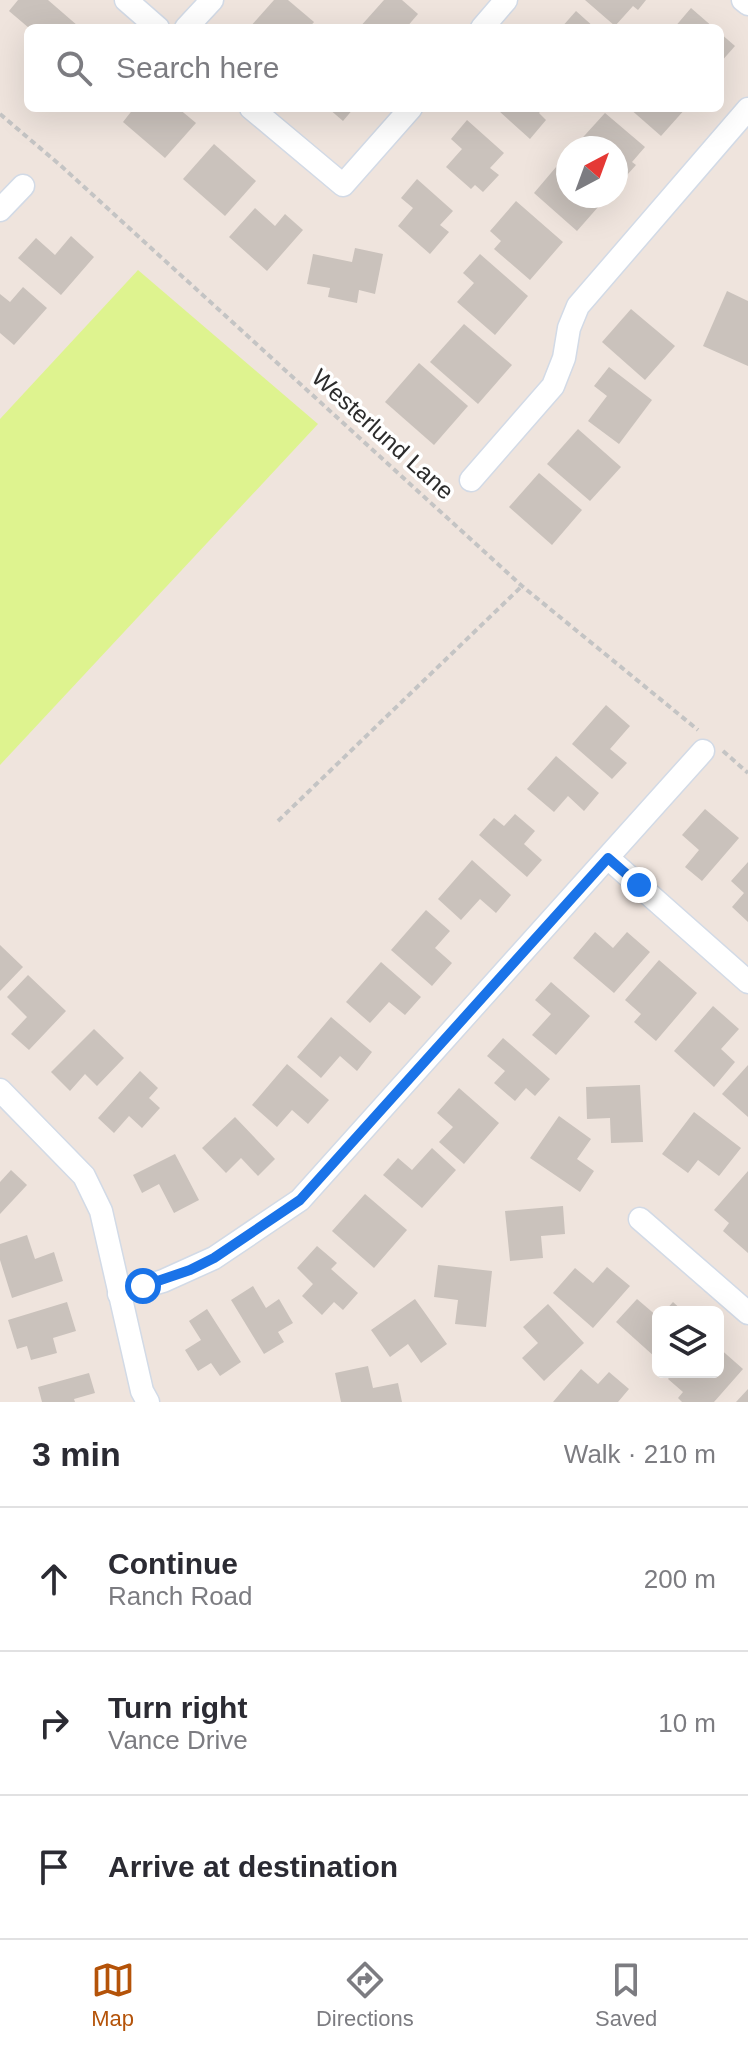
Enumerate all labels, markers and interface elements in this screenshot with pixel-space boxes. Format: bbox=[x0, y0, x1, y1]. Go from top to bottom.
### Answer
search box bbox=[24, 24, 724, 112]
icon: search bbox=[52, 46, 96, 90]
text: Search here bbox=[116, 51, 279, 84]
north arrow bbox=[556, 136, 628, 208]
street label: Westerlund Lane bbox=[307, 363, 459, 505]
route end bbox=[621, 867, 657, 903]
route start bbox=[125, 1268, 161, 1304]
map controls bbox=[652, 1306, 724, 1378]
button: layers bbox=[652, 1306, 724, 1378]
text: 3 min bbox=[32, 1435, 121, 1473]
text: Walk · 210 m bbox=[564, 1439, 716, 1469]
text: Continue bbox=[108, 1547, 238, 1580]
icon: ahead bbox=[32, 1557, 76, 1601]
text: 200 m bbox=[644, 1564, 716, 1594]
text: Ranch Road bbox=[108, 1581, 253, 1611]
text: Turn right bbox=[108, 1691, 247, 1724]
icon: right bbox=[32, 1701, 76, 1745]
text: 10 m bbox=[658, 1708, 716, 1738]
text: Vance Drive bbox=[108, 1725, 248, 1755]
icon: arrive bbox=[32, 1845, 76, 1889]
text: Arrive at destination bbox=[108, 1850, 398, 1883]
tab: Map bbox=[91, 1958, 135, 2032]
tab: Directions bbox=[316, 1958, 414, 2032]
tab: Saved bbox=[595, 1958, 657, 2032]

